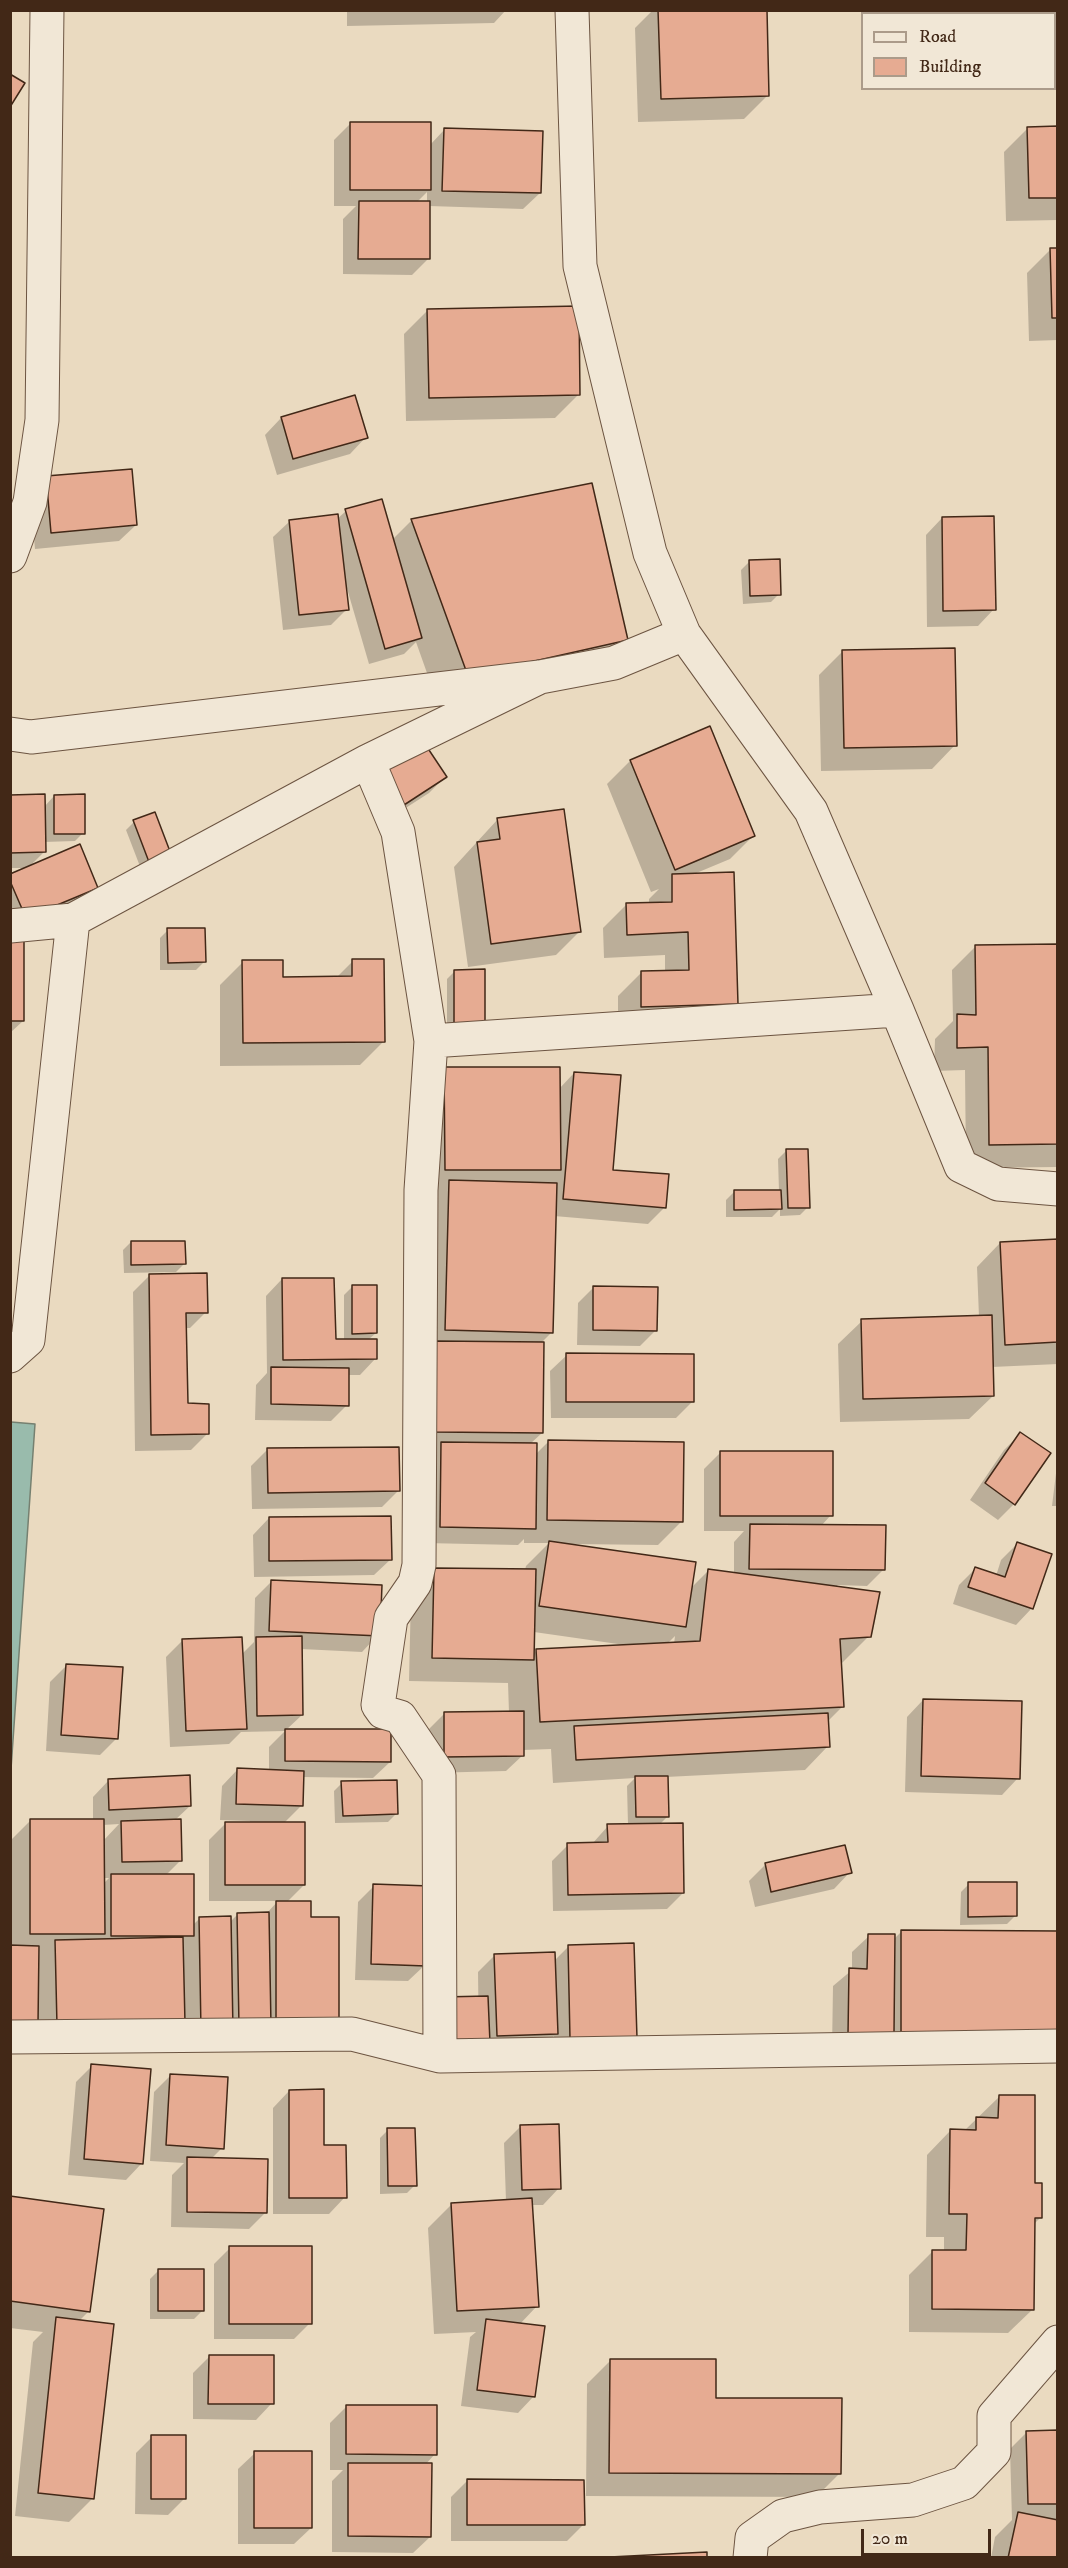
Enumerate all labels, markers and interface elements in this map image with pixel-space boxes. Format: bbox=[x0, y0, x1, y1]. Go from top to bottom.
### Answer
legend bbox=[861, 12, 1056, 90]
text: Road bbox=[919, 26, 956, 48]
text: Building bbox=[919, 56, 981, 78]
scale bar bbox=[864, 2517, 994, 2555]
text: 20 m bbox=[872, 2528, 908, 2550]

